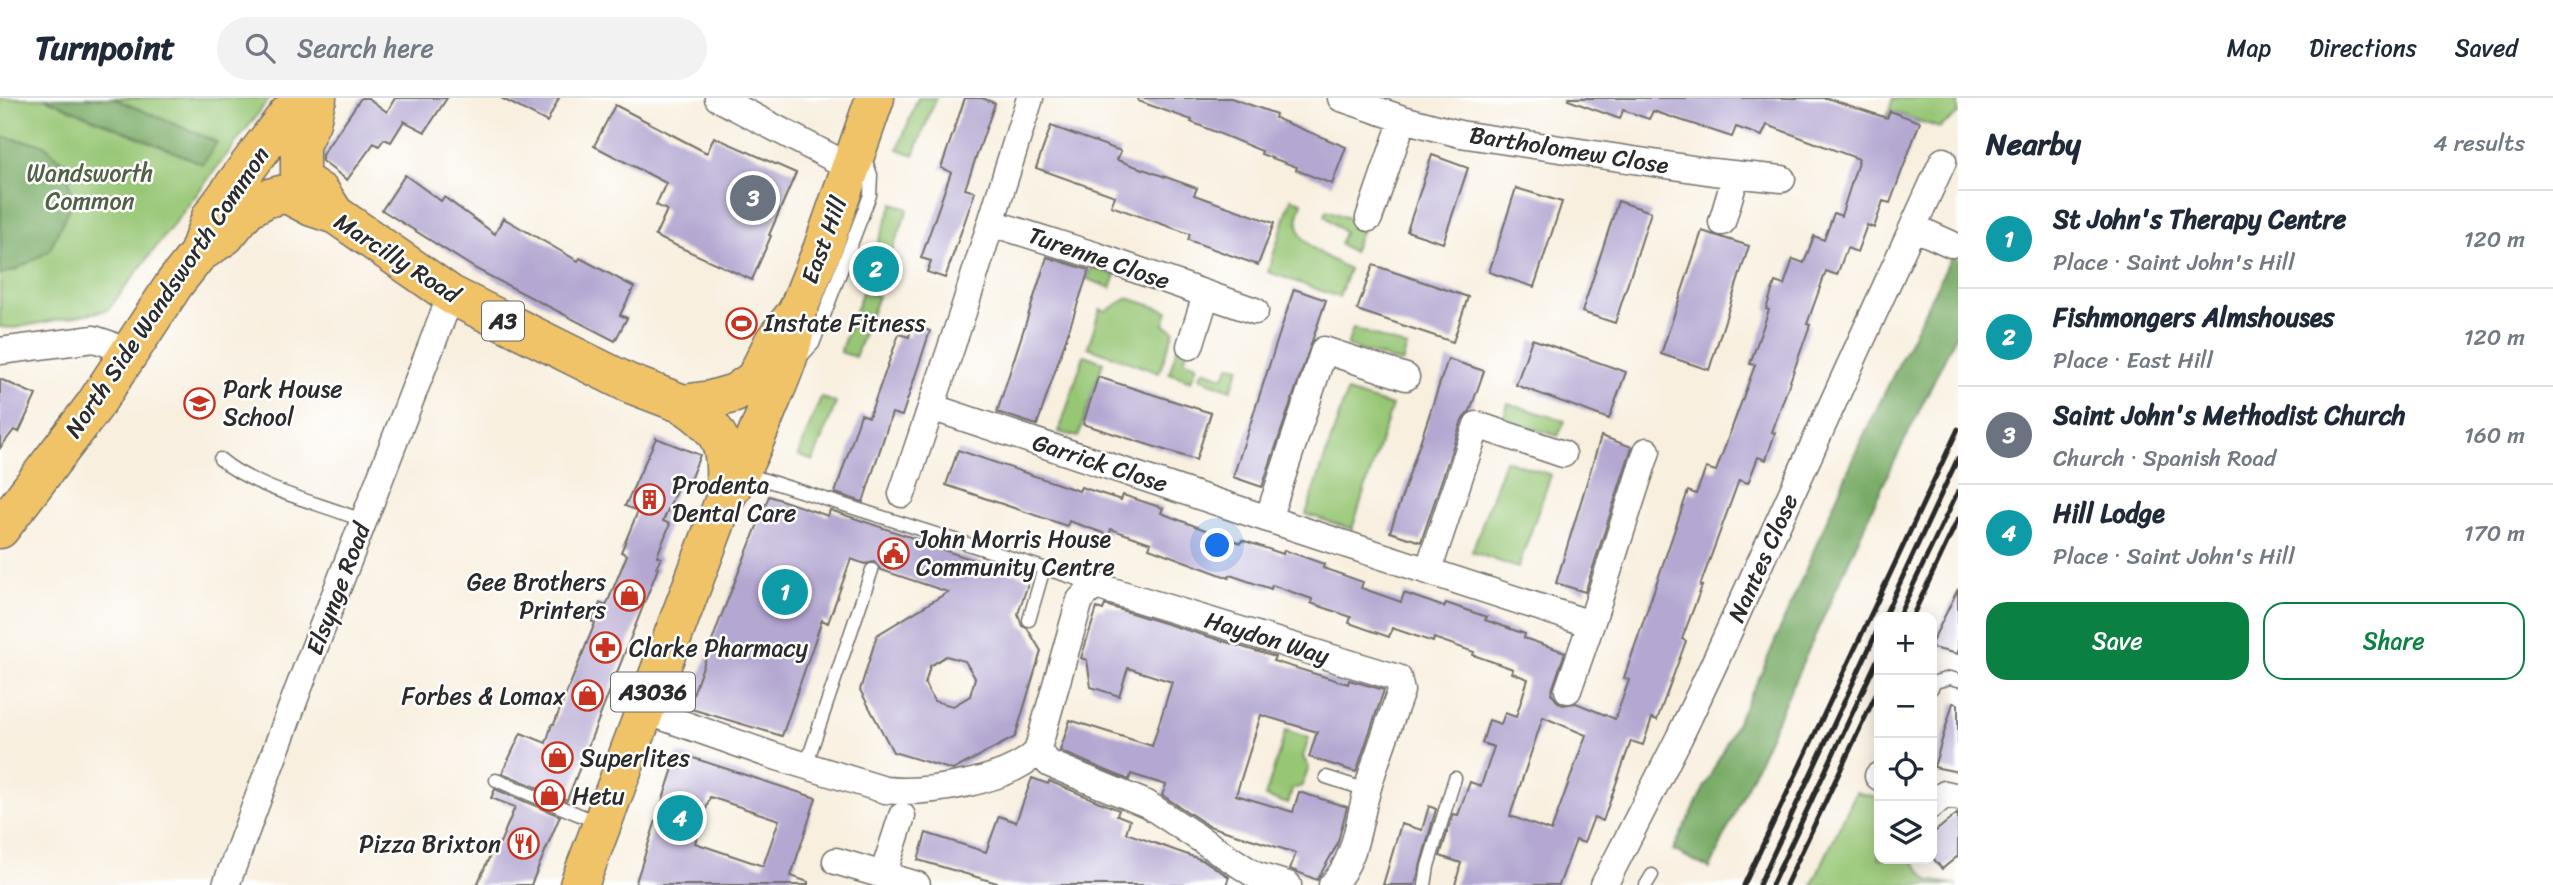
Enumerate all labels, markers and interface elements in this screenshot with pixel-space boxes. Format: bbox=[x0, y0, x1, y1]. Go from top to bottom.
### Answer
search box bbox=[217, 17, 707, 80]
text: Turnpoint bbox=[35, 19, 175, 77]
text: Search here bbox=[297, 25, 434, 71]
text: Map bbox=[2227, 27, 2271, 69]
text: Directions bbox=[2309, 27, 2417, 69]
text: Saved bbox=[2455, 27, 2518, 69]
icon: search bbox=[241, 29, 279, 67]
street label: Bartholomew Close bbox=[1466, 114, 1672, 187]
text: Nearby bbox=[1986, 117, 2081, 171]
text: 4 results bbox=[2433, 123, 2525, 164]
street label: North Side Wandsworth Common bbox=[53, 137, 281, 447]
park label: Wandsworth Common bbox=[27, 152, 153, 222]
pin: 3 bbox=[730, 172, 776, 224]
street label: East Hill bbox=[789, 189, 860, 290]
text: St John's Therapy Centre bbox=[2053, 196, 2346, 242]
street label: Marcilly Road bbox=[325, 201, 470, 315]
street label: Turenne Close bbox=[1022, 214, 1176, 302]
text: 1 bbox=[2004, 219, 2014, 260]
text: 120 m bbox=[2464, 219, 2525, 260]
text: Place · Saint John's Hill bbox=[2053, 242, 2295, 283]
pin: 2 bbox=[853, 243, 899, 295]
text: Fishmongers Almshouses bbox=[2053, 294, 2334, 340]
road number: A3 bbox=[482, 302, 524, 341]
place label: Instate Fitness bbox=[763, 302, 926, 344]
sports icon: Instate Fitness bbox=[724, 306, 758, 340]
text: 2 bbox=[2002, 317, 2016, 358]
text: 120 m bbox=[2464, 317, 2525, 358]
text: Place · East Hill bbox=[2053, 340, 2213, 381]
place label: Park House School bbox=[223, 368, 343, 438]
school or university icon: Park House School bbox=[183, 386, 217, 420]
text: Saint John's Methodist Church bbox=[2053, 392, 2405, 438]
text: 3 bbox=[2003, 415, 2015, 456]
text: 160 m bbox=[2464, 415, 2525, 456]
street label: Garrick Close bbox=[1027, 421, 1173, 505]
text: Church · Spanish Road bbox=[2053, 438, 2276, 479]
place label: Prodenta Dental Care bbox=[672, 464, 796, 534]
building icon: Prodenta Dental Care bbox=[632, 482, 666, 516]
street label: Nantes Close bbox=[1716, 487, 1810, 629]
text: Hill Lodge bbox=[2053, 490, 2165, 536]
text: 4 bbox=[2002, 513, 2016, 554]
text: 170 m bbox=[2464, 513, 2525, 554]
street label: Elsynge Road bbox=[294, 516, 383, 661]
place label: John Morris House Community Centre bbox=[915, 518, 1115, 588]
your location bbox=[1200, 528, 1234, 562]
public building icon: John Morris House Community Centre bbox=[876, 536, 910, 570]
text: Place · Saint John's Hill bbox=[2053, 536, 2295, 577]
place label: Gee Brothers Printers bbox=[467, 561, 606, 631]
pin: 1 bbox=[762, 566, 808, 618]
shop icon: Gee Brothers Printers bbox=[612, 579, 646, 613]
street label: Haydon Way bbox=[1199, 599, 1335, 677]
button: Save bbox=[1986, 602, 2249, 680]
button: Share bbox=[2263, 602, 2525, 680]
map controls bbox=[1874, 612, 1937, 864]
button: + bbox=[1874, 612, 1937, 675]
place label: Clarke Pharmacy bbox=[629, 627, 809, 669]
pharmacy icon: Clarke Pharmacy bbox=[589, 631, 623, 665]
road number: A3036 bbox=[611, 672, 695, 712]
place label: Forbes & Lomax bbox=[401, 675, 566, 717]
button: − bbox=[1874, 675, 1937, 738]
shop icon: Forbes & Lomax bbox=[571, 679, 605, 713]
place label: Superlites bbox=[580, 737, 690, 779]
button: locate bbox=[1874, 738, 1937, 801]
shop icon: Superlites bbox=[540, 741, 574, 775]
place label: Hetu bbox=[572, 775, 625, 817]
shop icon: Hetu bbox=[532, 779, 566, 813]
pin: 4 bbox=[657, 792, 703, 844]
button: layers bbox=[1874, 801, 1937, 864]
place label: Pizza Brixton bbox=[359, 823, 501, 865]
restaurant icon: Pizza Brixton bbox=[507, 827, 541, 861]

